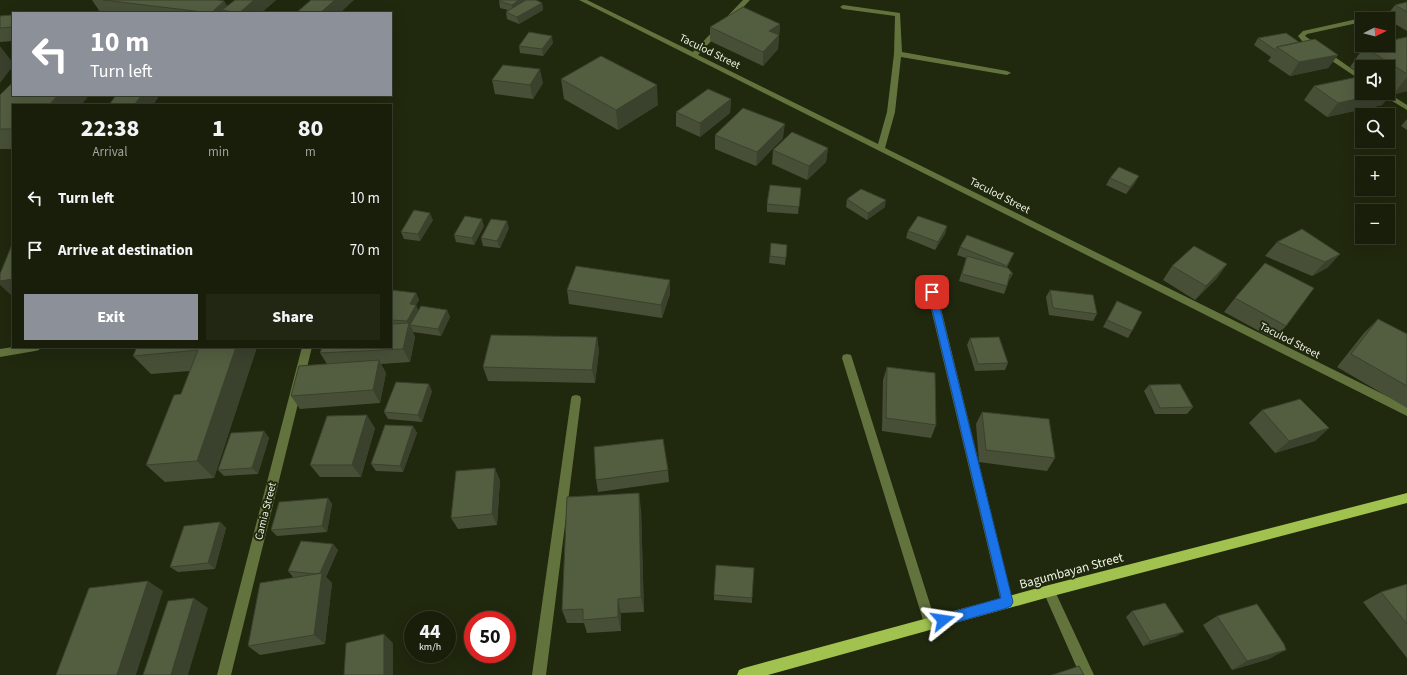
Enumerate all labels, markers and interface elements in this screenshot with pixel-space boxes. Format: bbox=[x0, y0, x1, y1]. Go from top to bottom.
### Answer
north arrow bbox=[1355, 12, 1395, 52]
map controls bbox=[1355, 12, 1395, 244]
text: 10 m bbox=[90, 22, 149, 62]
icon: left bbox=[24, 28, 76, 80]
street label: Taculod Street bbox=[677, 30, 743, 73]
text: Turn left bbox=[90, 59, 152, 84]
button: sound bbox=[1355, 60, 1395, 100]
button: search bbox=[1355, 108, 1395, 148]
text: 22:38 bbox=[81, 111, 139, 146]
text: 1 bbox=[212, 111, 225, 146]
text: 80 bbox=[298, 111, 323, 146]
text: Arrival bbox=[93, 143, 127, 161]
text: min bbox=[208, 143, 229, 161]
text: m bbox=[305, 143, 316, 161]
button: + bbox=[1355, 156, 1395, 196]
street label: Taculod Street bbox=[967, 174, 1033, 217]
icon: left bbox=[24, 187, 46, 209]
text: Turn left bbox=[58, 188, 114, 209]
text: 10 m bbox=[350, 188, 380, 209]
button: − bbox=[1355, 204, 1395, 244]
icon: arrive bbox=[24, 239, 46, 261]
text: Arrive at destination bbox=[58, 240, 193, 261]
text: 70 m bbox=[350, 240, 380, 261]
pin bbox=[915, 275, 949, 309]
icon: arrive bbox=[921, 281, 943, 303]
button: Exit bbox=[24, 294, 198, 340]
button: Share bbox=[206, 294, 380, 340]
street label: Taculod Street bbox=[1257, 319, 1323, 362]
street label: Camia Street bbox=[251, 480, 280, 542]
street label: Bagumbayan Street bbox=[1017, 548, 1126, 593]
position arrow bbox=[922, 599, 964, 641]
speed limit sign: 50 bbox=[464, 611, 516, 663]
text: 44 bbox=[419, 618, 441, 646]
text: km/h bbox=[419, 640, 441, 654]

